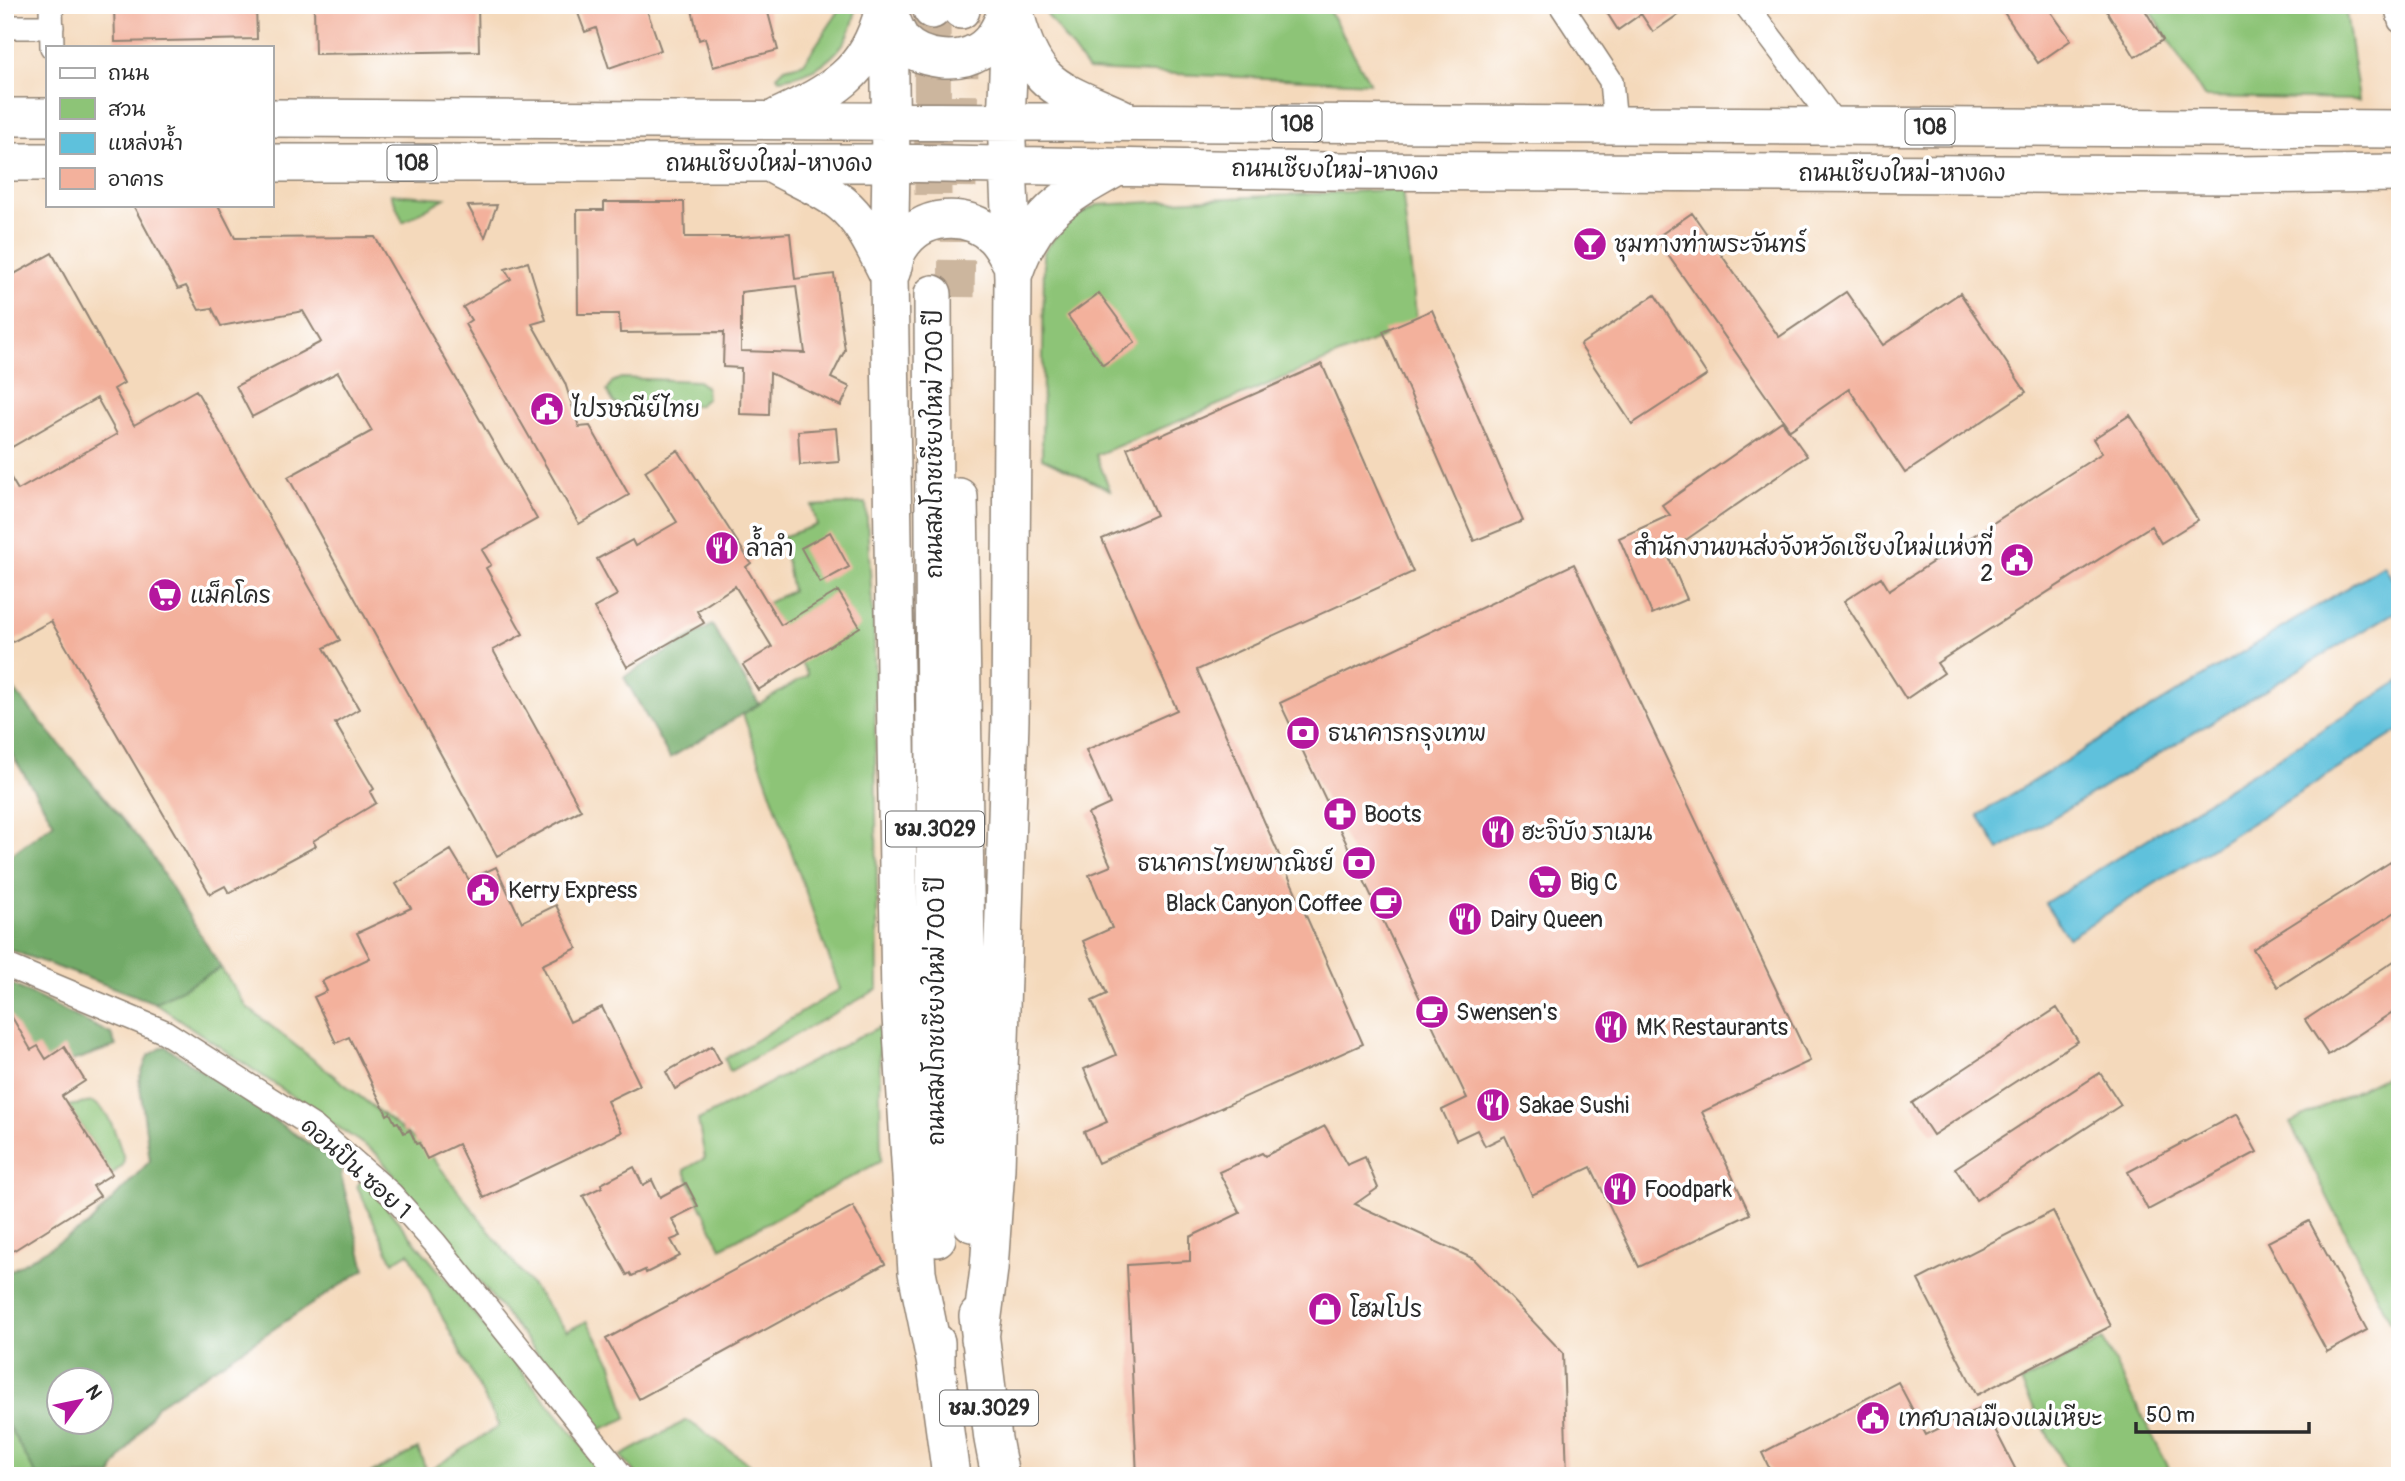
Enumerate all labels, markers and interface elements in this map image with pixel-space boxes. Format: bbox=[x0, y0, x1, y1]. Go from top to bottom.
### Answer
legend bbox=[46, 46, 273, 206]
text: ถนน bbox=[108, 60, 149, 87]
text: สวน bbox=[108, 96, 145, 123]
road number: 108 bbox=[1272, 106, 1322, 142]
road number: 108 bbox=[1906, 110, 1954, 144]
text: แหล่งน้ำ bbox=[108, 124, 183, 157]
road number: 108 bbox=[388, 146, 436, 180]
street label: ถนนเชียงใหม่-หางดง bbox=[665, 147, 873, 178]
street label: ถนนเชียงใหม่-หางดง bbox=[1231, 152, 1439, 186]
street label: ถนนเชียงใหม่-หางดง bbox=[1798, 157, 2006, 188]
text: อาคาร bbox=[108, 166, 164, 193]
bar icon: ชุมทางท่าพระจันทร์ bbox=[1571, 225, 1609, 263]
place label: ชุมทางท่าพระจันทร์ bbox=[1614, 228, 1807, 262]
street label: ถนนสมโภชเชียงใหม่ 700 ปี bbox=[918, 310, 949, 579]
public building icon: ไปรษณีย์ไทย bbox=[528, 390, 566, 428]
place label: ไปรษณีย์ไทย bbox=[571, 393, 700, 424]
place label: ล้ำลำ bbox=[746, 525, 794, 563]
place label: สำนักงานขนส่งจังหวัดเชียงใหม่แห่งที่ 2 bbox=[1634, 525, 1993, 588]
restaurant icon: ล้ำลำ bbox=[703, 529, 741, 567]
public building icon: สำนักงานขนส่งจังหวัดเชียงใหม่แห่งที่ 2 bbox=[1998, 541, 2036, 579]
supermarket icon: แม็คโคร bbox=[146, 576, 184, 614]
place label: แม็คโคร bbox=[190, 579, 271, 610]
bank icon: ธนาคารกรุงเทพ bbox=[1284, 714, 1322, 752]
place label: ธนาคารกรุงเทพ bbox=[1328, 719, 1486, 751]
pharmacy icon: Boots bbox=[1321, 795, 1359, 833]
place label: Boots bbox=[1364, 800, 1421, 829]
road number: ชม.3029 bbox=[886, 812, 984, 846]
restaurant icon: ฮะจิบัง ราเมน bbox=[1479, 813, 1517, 851]
place label: ฮะจิบัง ราเมน bbox=[1522, 818, 1652, 847]
bank icon: ธนาคารไทยพาณิชย์ bbox=[1340, 844, 1378, 882]
place label: ธนาคารไทยพาณิชย์ bbox=[1137, 847, 1334, 878]
supermarket icon: Big C bbox=[1526, 863, 1564, 901]
place label: Big C bbox=[1570, 868, 1618, 897]
public building icon: Kerry Express bbox=[464, 871, 502, 909]
place label: Kerry Express bbox=[508, 876, 637, 905]
street label: ถนนสมโภชเชียงใหม่ 700 ปี bbox=[920, 877, 951, 1146]
cafe icon: Black Canyon Coffee bbox=[1367, 884, 1405, 922]
place label: Black Canyon Coffee bbox=[1166, 889, 1363, 918]
restaurant icon: Dairy Queen bbox=[1446, 900, 1484, 938]
place label: Dairy Queen bbox=[1490, 905, 1603, 934]
cafe icon: Swensen's bbox=[1413, 993, 1451, 1031]
place label: Swensen's bbox=[1456, 998, 1557, 1027]
restaurant icon: MK Restaurants bbox=[1592, 1008, 1630, 1046]
place label: MK Restaurants bbox=[1636, 1013, 1788, 1042]
restaurant icon: Sakae Sushi bbox=[1474, 1086, 1512, 1124]
place label: Sakae Sushi bbox=[1518, 1091, 1629, 1120]
street label: ดอนปิน ซอย 1 bbox=[295, 1111, 417, 1225]
restaurant icon: Foodpark bbox=[1601, 1170, 1639, 1208]
place label: Foodpark bbox=[1644, 1175, 1732, 1204]
shop icon: โฮมโปร bbox=[1306, 1290, 1344, 1328]
place label: โฮมโปร bbox=[1350, 1293, 1422, 1324]
north arrow bbox=[46, 1366, 116, 1436]
text: N bbox=[80, 1380, 107, 1404]
road number: ชม.3029 bbox=[940, 1390, 1038, 1426]
scale bar bbox=[2136, 1390, 2309, 1434]
public building icon: เทศบาลเมืองแม่เหียะ bbox=[1854, 1399, 1892, 1437]
text: 50 m bbox=[2146, 1402, 2195, 1429]
place label: เทศบาลเมืองแม่เหียะ bbox=[1898, 1403, 2103, 1433]

